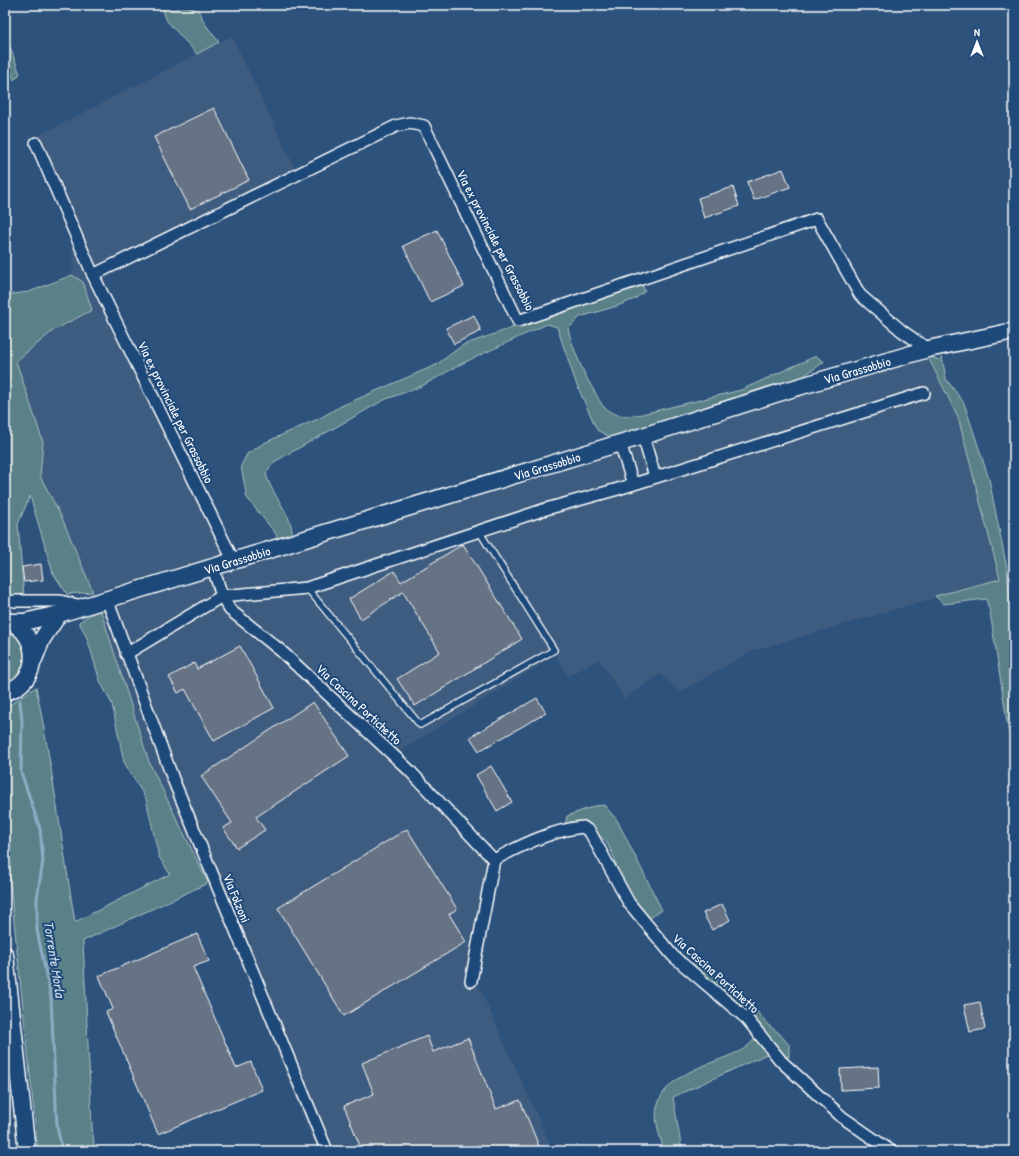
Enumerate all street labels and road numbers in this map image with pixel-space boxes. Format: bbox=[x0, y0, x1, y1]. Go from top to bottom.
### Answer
street label: Via ex provinciale per Grassobbio bbox=[453, 166, 539, 314]
street label: Via ex provinciale per Grassobbio bbox=[134, 338, 218, 486]
street label: Via Grassobbio bbox=[821, 352, 893, 388]
street label: Via Grassobbio bbox=[511, 447, 583, 485]
street label: Via Grassobbio bbox=[201, 541, 273, 579]
street label: Via Cascina Portichetto bbox=[312, 659, 406, 749]
street label: Via Folzoni bbox=[219, 871, 255, 925]
street label: Via Cascina Portichetto bbox=[669, 929, 763, 1017]

